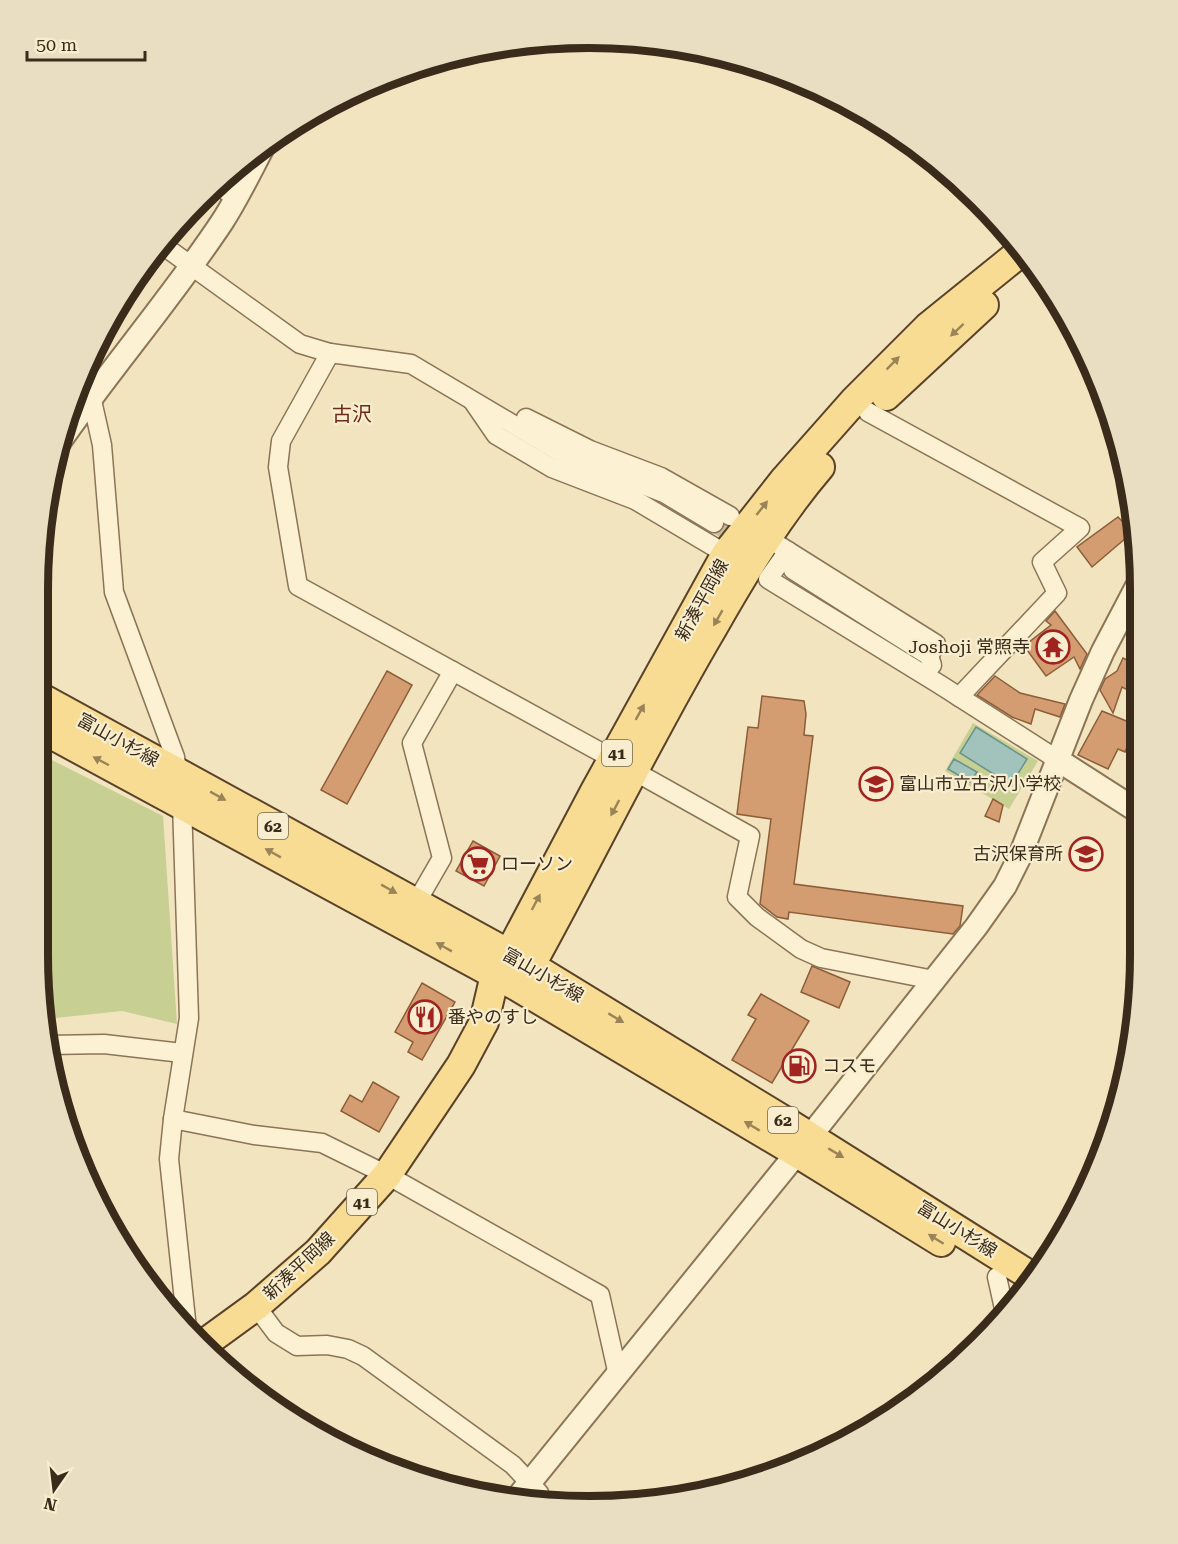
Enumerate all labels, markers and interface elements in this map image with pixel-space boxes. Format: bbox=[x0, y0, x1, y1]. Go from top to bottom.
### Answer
scale bar bbox=[27, 24, 146, 62]
text: 50 m bbox=[36, 34, 77, 55]
one-way arrow bbox=[949, 323, 964, 337]
one-way arrow bbox=[885, 356, 899, 370]
district label: 古沢 bbox=[332, 402, 372, 426]
one-way arrow bbox=[756, 500, 768, 515]
street label: 新湊平岡線 bbox=[671, 555, 733, 644]
one-way arrow bbox=[713, 610, 723, 627]
temple icon: Joshoji 常照寺 bbox=[1035, 629, 1071, 665]
place label: Joshoji 常照寺 bbox=[908, 636, 1030, 657]
one-way arrow bbox=[635, 703, 645, 720]
street label: 富山小杉線 bbox=[74, 709, 163, 771]
road number: 41 bbox=[602, 740, 632, 766]
one-way arrow bbox=[93, 756, 110, 766]
school or university icon: 富山市立古沢小学校 bbox=[858, 766, 894, 802]
place label: 富山市立古沢小学校 bbox=[899, 773, 1061, 794]
one-way arrow bbox=[210, 791, 227, 801]
one-way arrow bbox=[610, 799, 620, 816]
road number: 62 bbox=[258, 813, 288, 839]
school or university icon: 古沢保育所 bbox=[1068, 836, 1104, 872]
place label: 古沢保育所 bbox=[973, 843, 1063, 864]
supermarket icon: ローソン bbox=[460, 846, 496, 882]
one-way arrow bbox=[264, 848, 281, 858]
place label: ローソン bbox=[501, 853, 573, 874]
one-way arrow bbox=[381, 884, 398, 894]
one-way arrow bbox=[531, 893, 541, 910]
one-way arrow bbox=[435, 942, 452, 952]
street label: 富山小杉線 bbox=[499, 943, 587, 1006]
restaurant icon: 番やのすし bbox=[407, 999, 443, 1035]
place label: 番やのすし bbox=[448, 1006, 538, 1027]
one-way arrow bbox=[608, 1013, 625, 1024]
fuel station icon: コスモ bbox=[781, 1048, 817, 1084]
place label: コスモ bbox=[822, 1055, 876, 1076]
road number: 62 bbox=[768, 1107, 798, 1133]
one-way arrow bbox=[744, 1121, 760, 1132]
one-way arrow bbox=[828, 1148, 845, 1158]
road number: 41 bbox=[347, 1189, 377, 1215]
street label: 富山小杉線 bbox=[914, 1196, 1001, 1261]
street label: 新湊平岡線 bbox=[259, 1227, 339, 1304]
one-way arrow bbox=[928, 1234, 945, 1245]
north arrow bbox=[24, 1460, 84, 1520]
text: N bbox=[42, 1493, 59, 1515]

